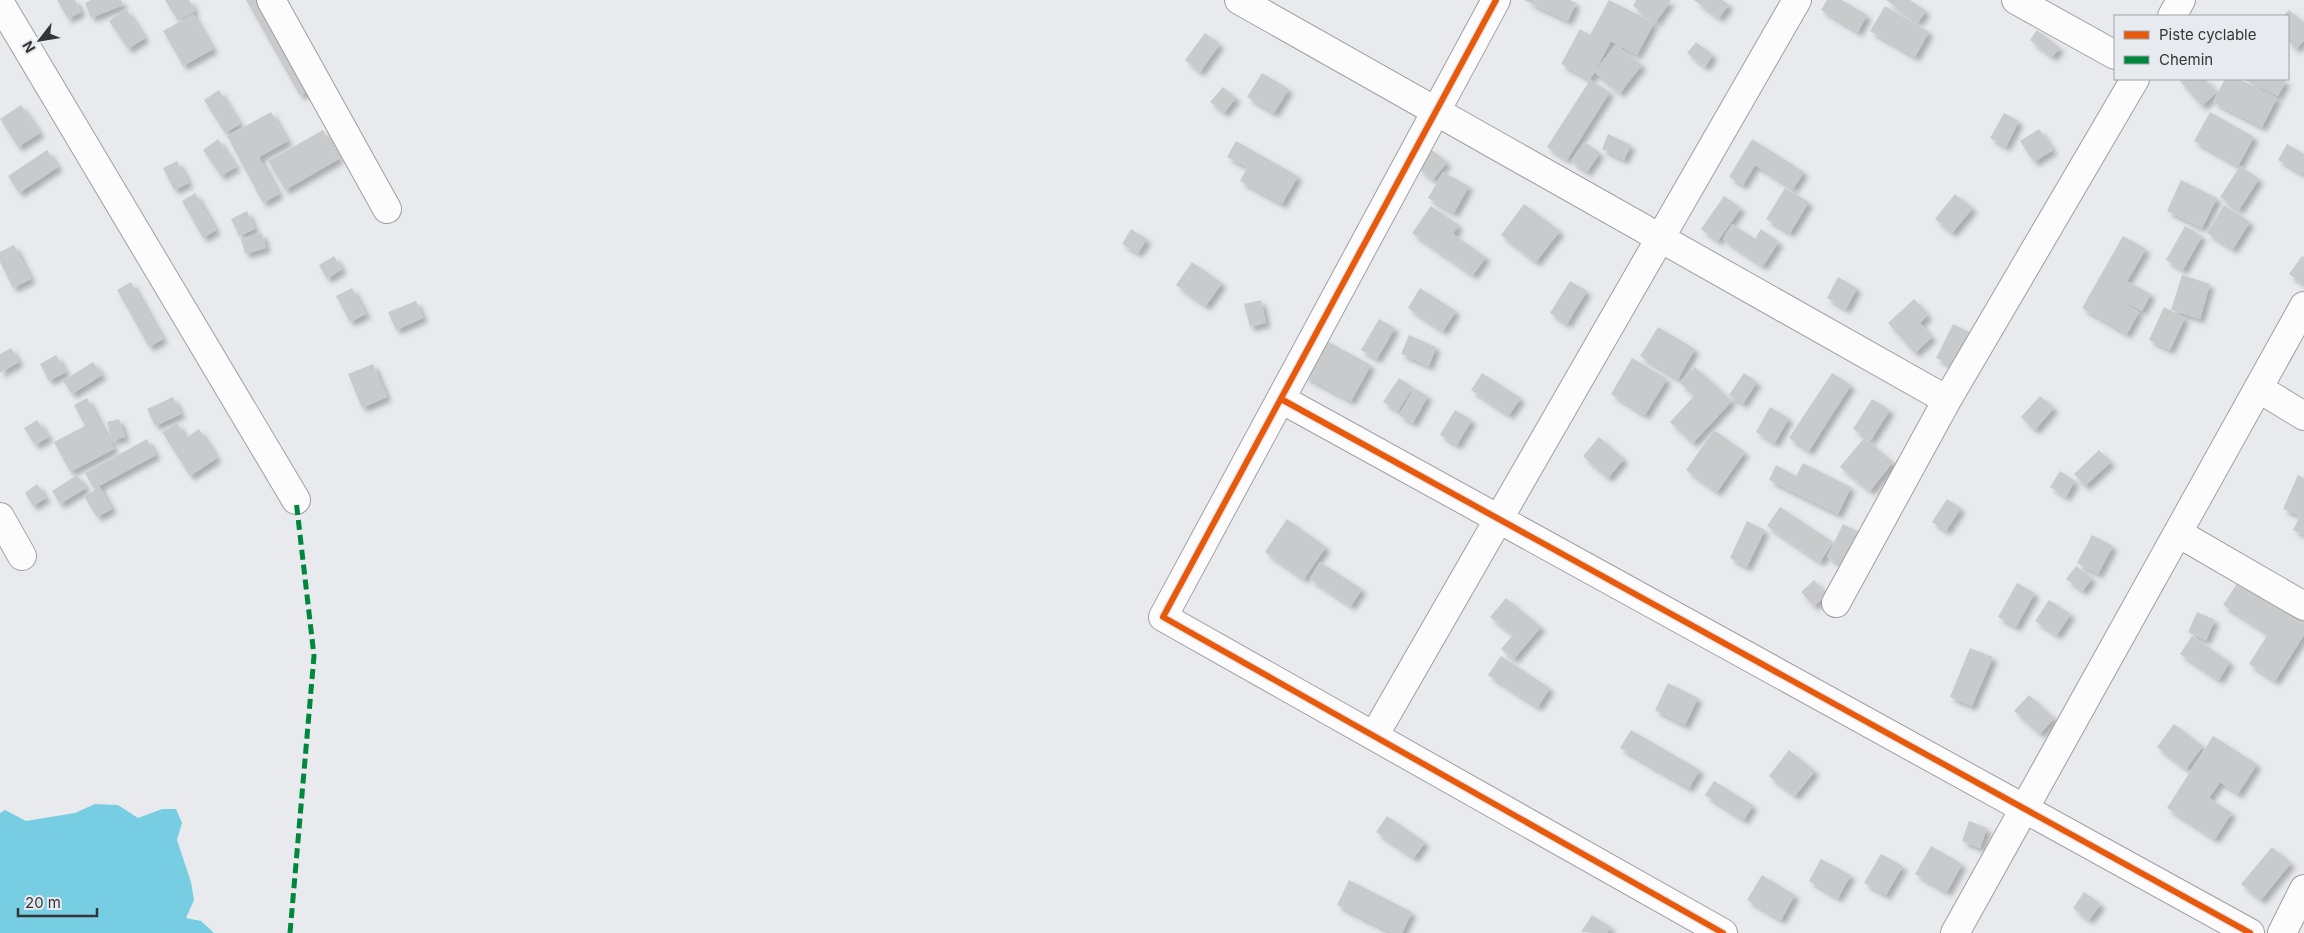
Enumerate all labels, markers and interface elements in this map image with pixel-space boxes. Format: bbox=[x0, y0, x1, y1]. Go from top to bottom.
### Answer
north arrow bbox=[15, 15, 65, 65]
legend bbox=[2114, 15, 2289, 80]
text: Piste cyclable bbox=[2159, 25, 2256, 44]
text: N bbox=[18, 38, 38, 56]
text: Chemin bbox=[2159, 50, 2213, 69]
scale bar bbox=[18, 886, 96, 918]
text: 20 m bbox=[25, 893, 61, 912]

